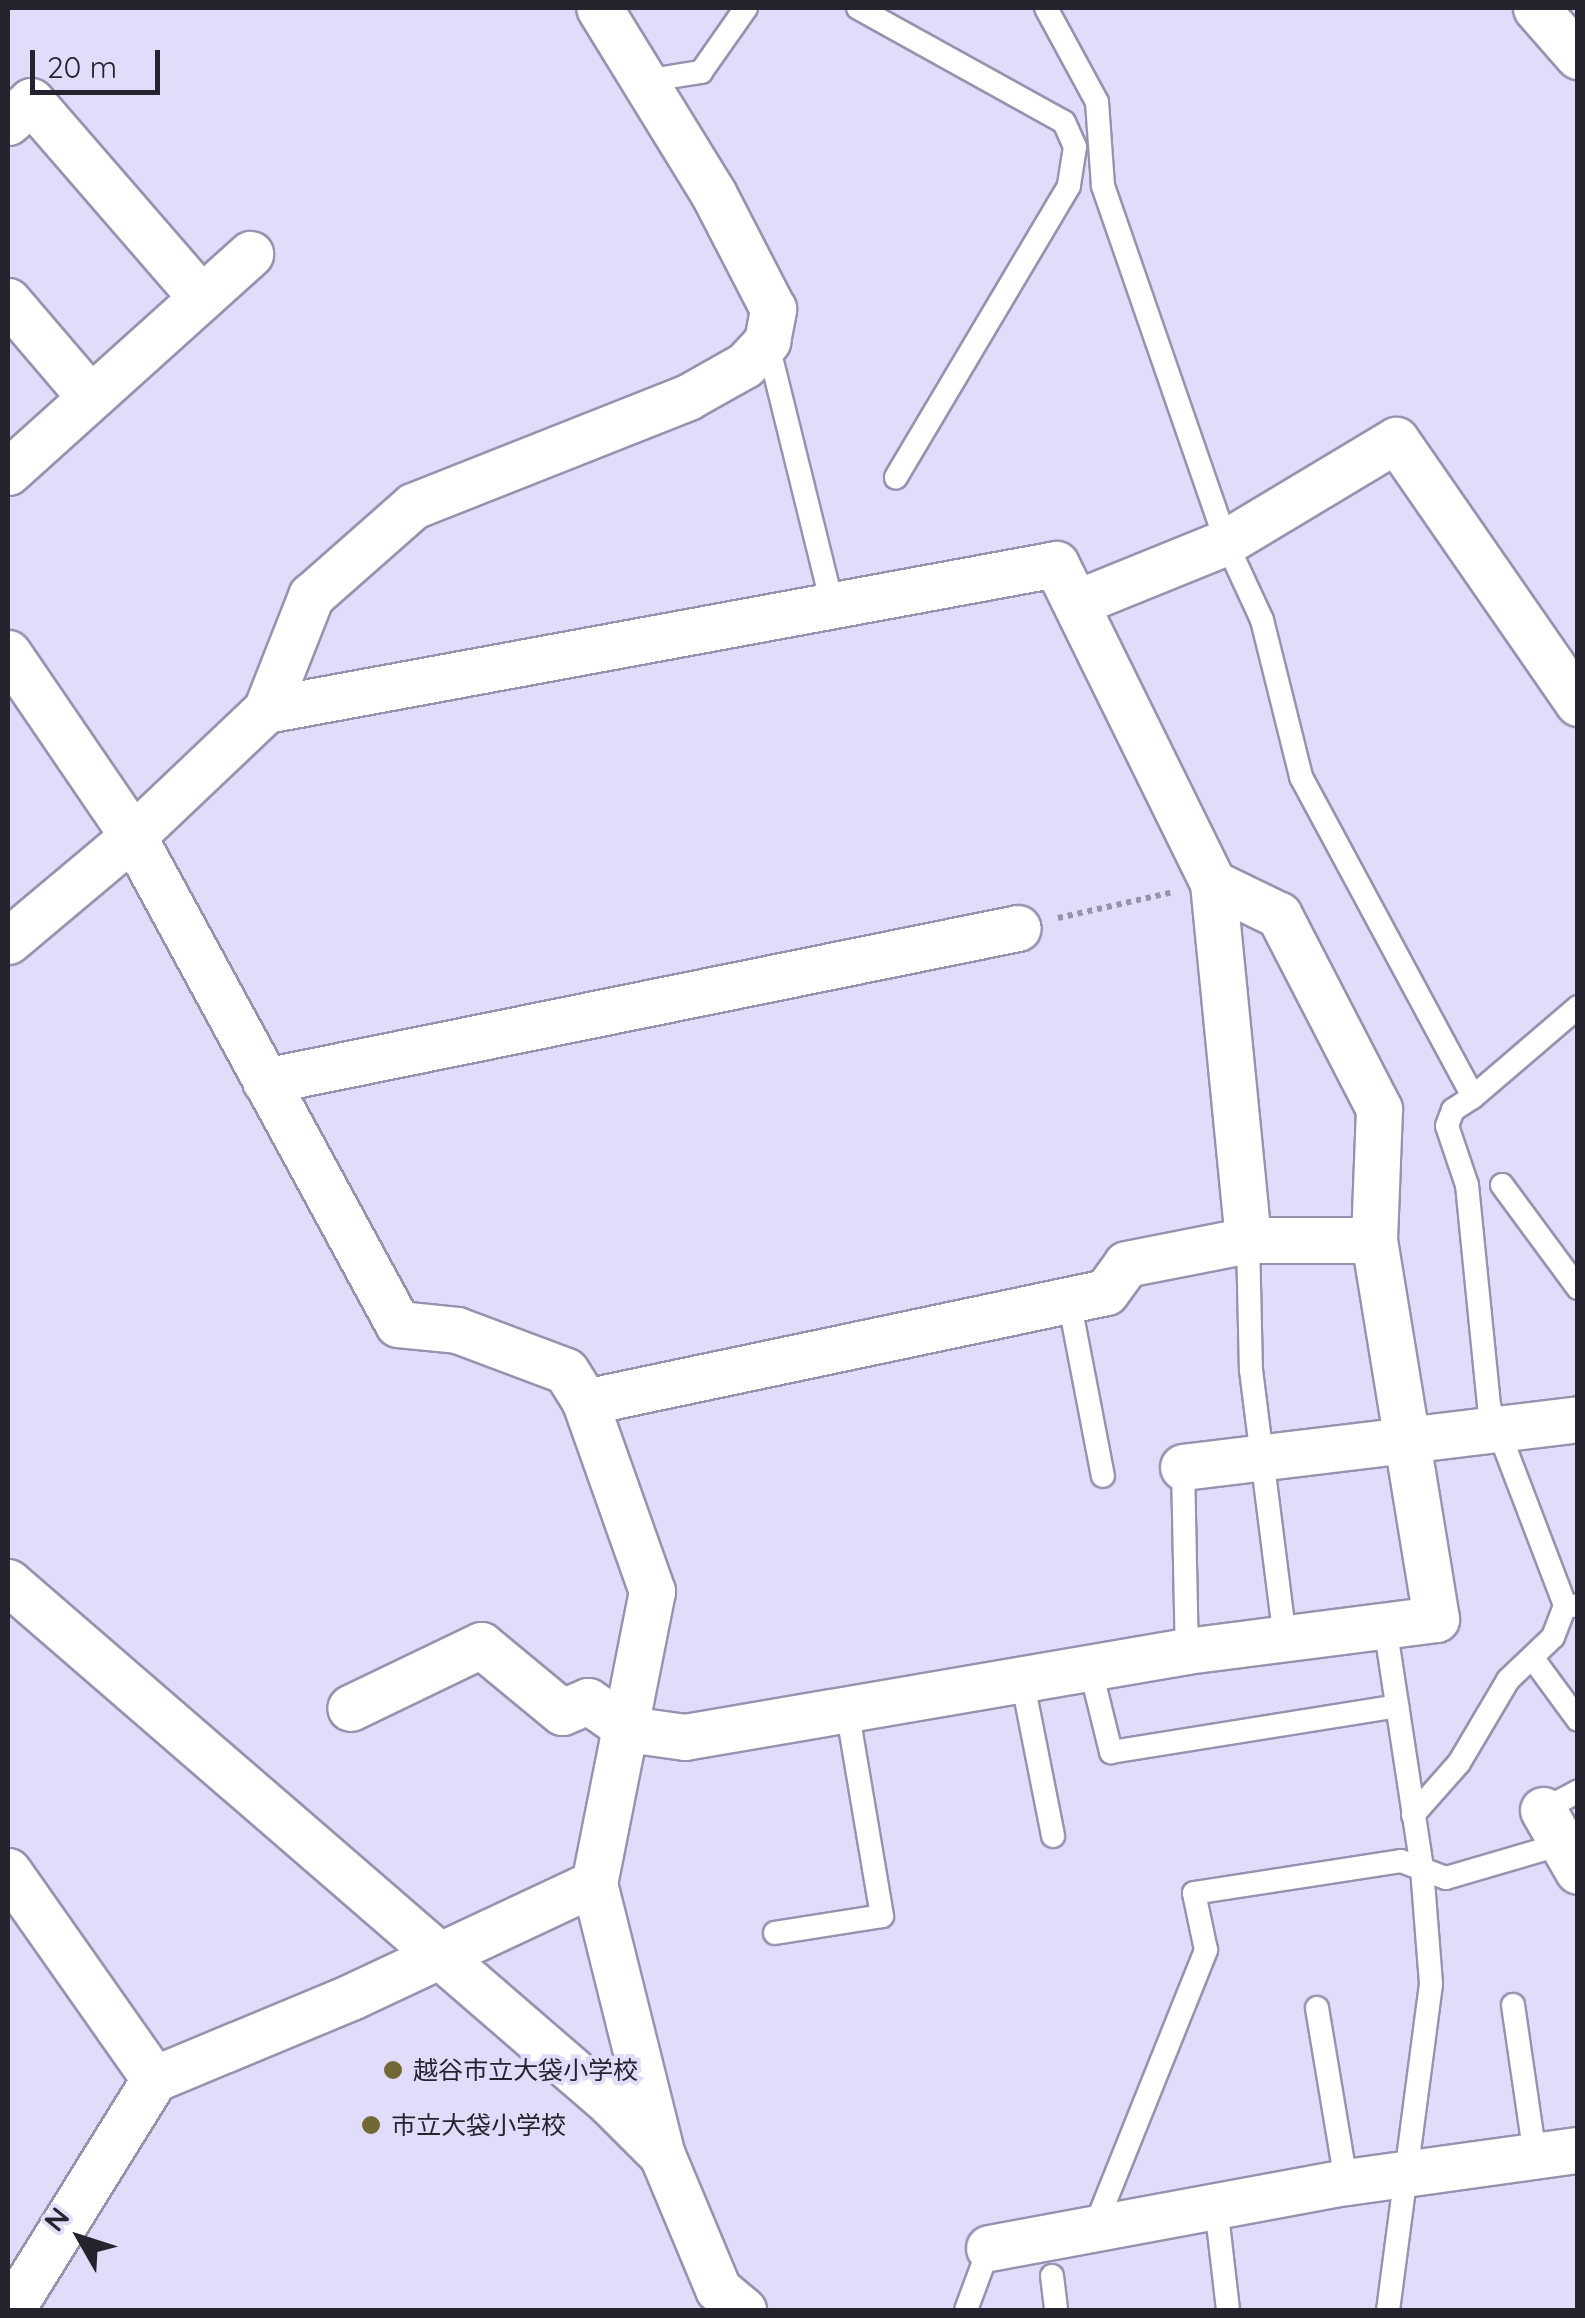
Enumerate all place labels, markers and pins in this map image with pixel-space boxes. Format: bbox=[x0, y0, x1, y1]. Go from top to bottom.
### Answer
place label: 越谷市立大袋小学校 bbox=[413, 2055, 638, 2085]
marker: 越谷市立大袋小学校 bbox=[382, 2059, 404, 2081]
place label: 市立大袋小学校 bbox=[391, 2110, 566, 2140]
marker: 市立大袋小学校 bbox=[360, 2114, 382, 2136]

